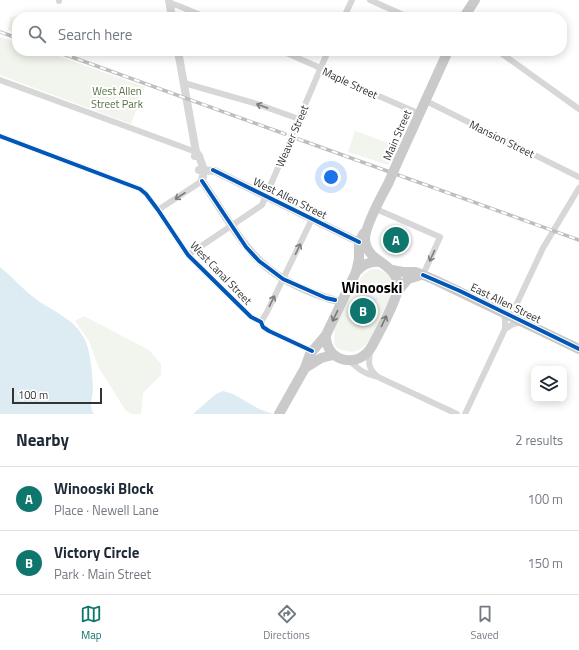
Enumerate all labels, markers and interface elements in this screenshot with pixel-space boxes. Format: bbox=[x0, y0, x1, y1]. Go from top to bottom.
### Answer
search box bbox=[12, 12, 567, 56]
icon: search bbox=[26, 23, 48, 45]
text: Search here bbox=[58, 23, 132, 46]
street label: Maple Street bbox=[320, 63, 380, 103]
park label: West Allen Street Park bbox=[91, 83, 144, 112]
one-way arrow bbox=[257, 101, 269, 109]
street label: Weaver Street bbox=[272, 102, 312, 169]
street label: Main Street bbox=[379, 107, 415, 163]
street label: Mansion Street bbox=[467, 116, 537, 162]
your location bbox=[321, 167, 341, 187]
street label: West Allen Street bbox=[250, 173, 330, 223]
one-way arrow bbox=[175, 192, 186, 200]
pin: A bbox=[383, 225, 409, 255]
street label: West Canal Street bbox=[187, 238, 256, 308]
one-way arrow bbox=[295, 243, 302, 255]
one-way arrow bbox=[428, 250, 435, 262]
district label: Winooski bbox=[342, 276, 402, 299]
street label: East Allen Street bbox=[468, 279, 544, 327]
one-way arrow bbox=[269, 295, 276, 307]
pin: B bbox=[350, 296, 376, 326]
one-way arrow bbox=[331, 310, 338, 322]
one-way arrow bbox=[381, 315, 388, 327]
map controls bbox=[531, 366, 567, 402]
button: layers bbox=[531, 366, 567, 402]
scale bar bbox=[12, 386, 102, 405]
text: 100 m bbox=[18, 387, 48, 403]
text: Nearby bbox=[16, 427, 69, 453]
text: 2 results bbox=[515, 430, 563, 450]
text: Winooski Block bbox=[54, 477, 154, 500]
text: A bbox=[25, 489, 33, 509]
text: 100 m bbox=[527, 489, 563, 509]
text: Place · Newell Lane bbox=[54, 500, 159, 520]
text: Victory Circle bbox=[54, 541, 139, 564]
text: B bbox=[25, 553, 33, 573]
text: 150 m bbox=[527, 553, 563, 573]
text: Park · Main Street bbox=[54, 564, 151, 584]
tab: Map bbox=[80, 603, 102, 643]
tab: Directions bbox=[263, 603, 310, 643]
tab: Saved bbox=[471, 603, 499, 643]

